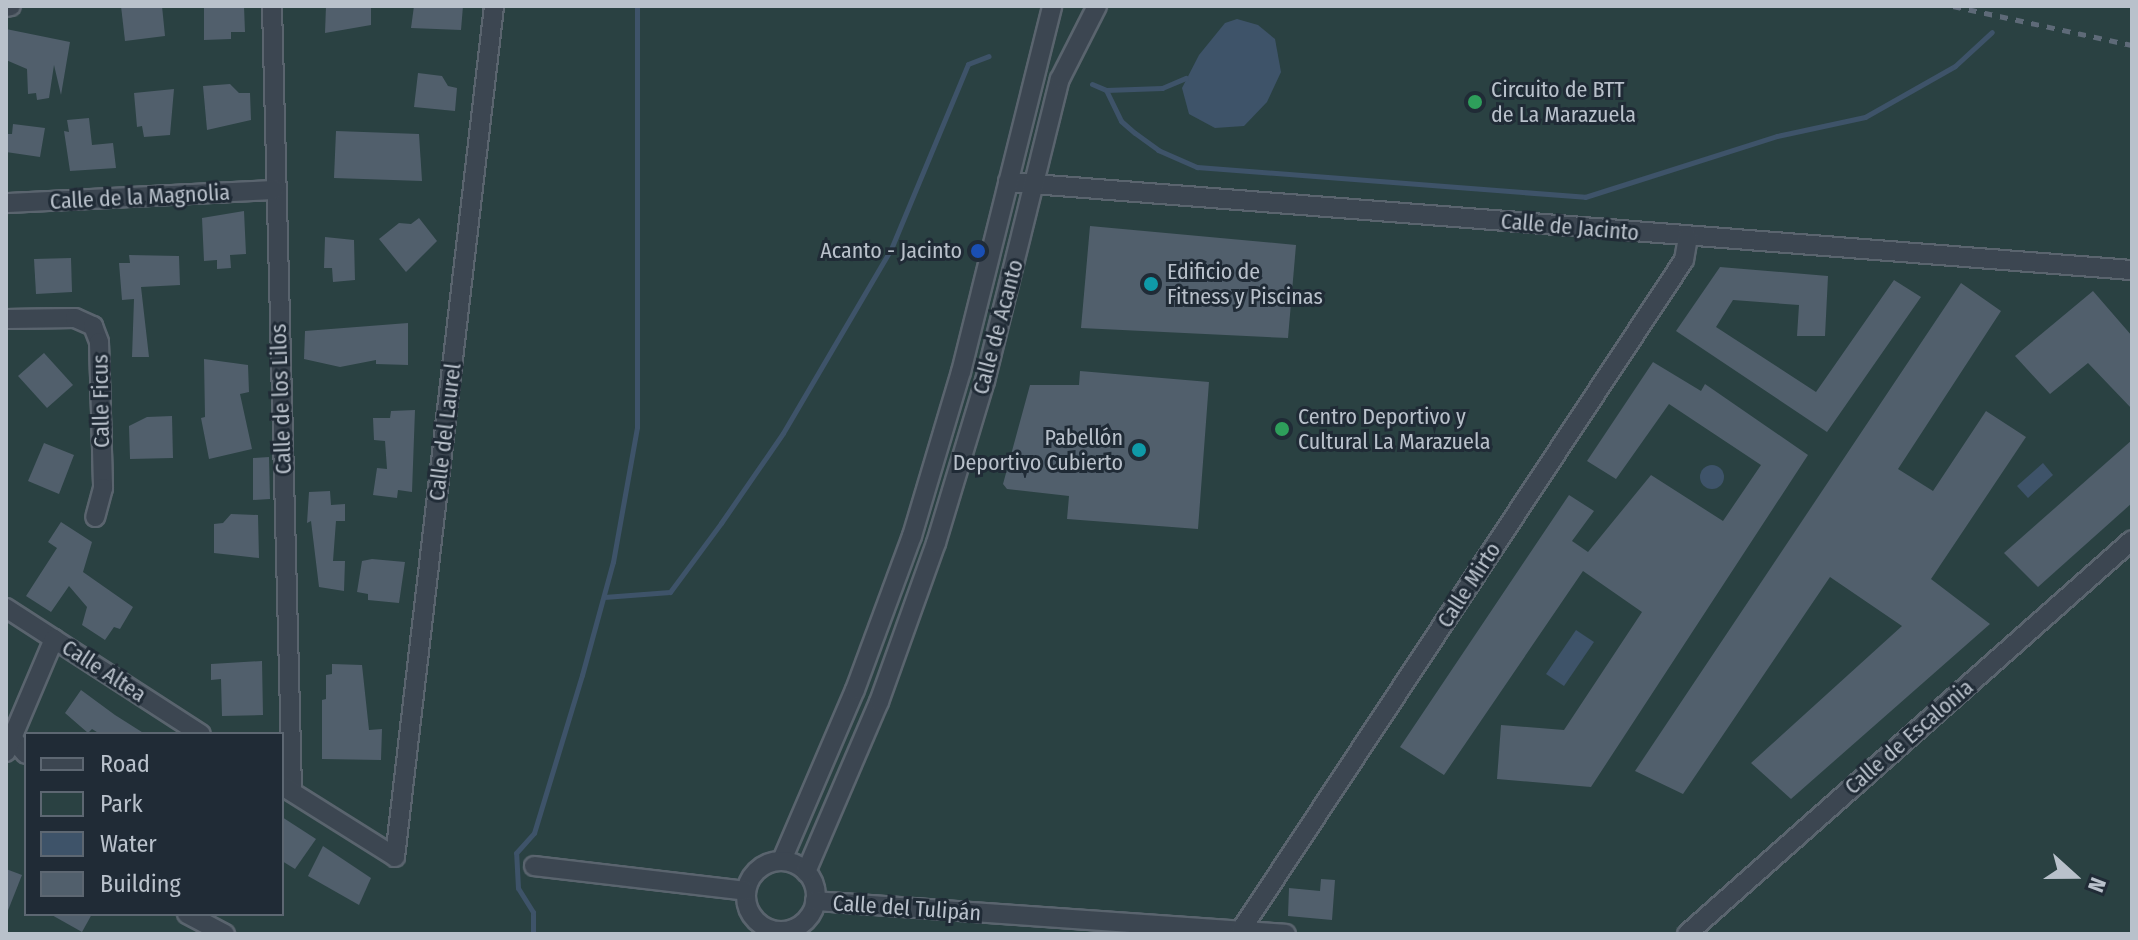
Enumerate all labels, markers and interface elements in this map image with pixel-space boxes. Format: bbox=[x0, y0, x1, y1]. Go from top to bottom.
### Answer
place label: Circuito de BTT de La Marazuela bbox=[1491, 76, 1636, 128]
marker: Circuito de BTT de La Marazuela bbox=[1466, 93, 1484, 111]
street label: Calle de la Magnolia bbox=[49, 179, 231, 215]
street label: Calle de Jacinto bbox=[1500, 208, 1640, 246]
place label: Acanto - Jacinto bbox=[820, 238, 962, 264]
marker: Acanto - Jacinto bbox=[969, 242, 987, 260]
street label: Calle de Acanto bbox=[967, 257, 1029, 397]
place label: Edificio de Fitness y Piscinas bbox=[1167, 258, 1323, 310]
marker: Edificio de Fitness y Piscinas bbox=[1142, 275, 1160, 293]
street label: Calle de los Lilos bbox=[265, 323, 297, 475]
street label: Calle Ficus bbox=[87, 354, 115, 448]
street label: Calle del Laurel bbox=[423, 362, 467, 502]
place label: Centro Deportivo y Cultural La Marazuela bbox=[1298, 403, 1490, 454]
marker: Centro Deportivo y Cultural La Marazuela bbox=[1273, 420, 1291, 438]
place label: Pabellón Deportivo Cubierto bbox=[953, 424, 1123, 476]
marker: Pabellón Deportivo Cubierto bbox=[1130, 441, 1148, 459]
street label: Calle Mirto bbox=[1432, 537, 1506, 633]
street label: Calle Altea bbox=[57, 634, 151, 708]
street label: Calle de Escalonia bbox=[1839, 674, 1979, 800]
legend bbox=[24, 732, 284, 916]
text: Road bbox=[100, 750, 150, 778]
text: Park bbox=[100, 790, 143, 818]
text: Water bbox=[100, 830, 157, 858]
north arrow bbox=[2034, 836, 2114, 916]
text: Building bbox=[100, 870, 181, 898]
text: N bbox=[2082, 874, 2112, 896]
street label: Calle del Tulipán bbox=[832, 890, 982, 926]

